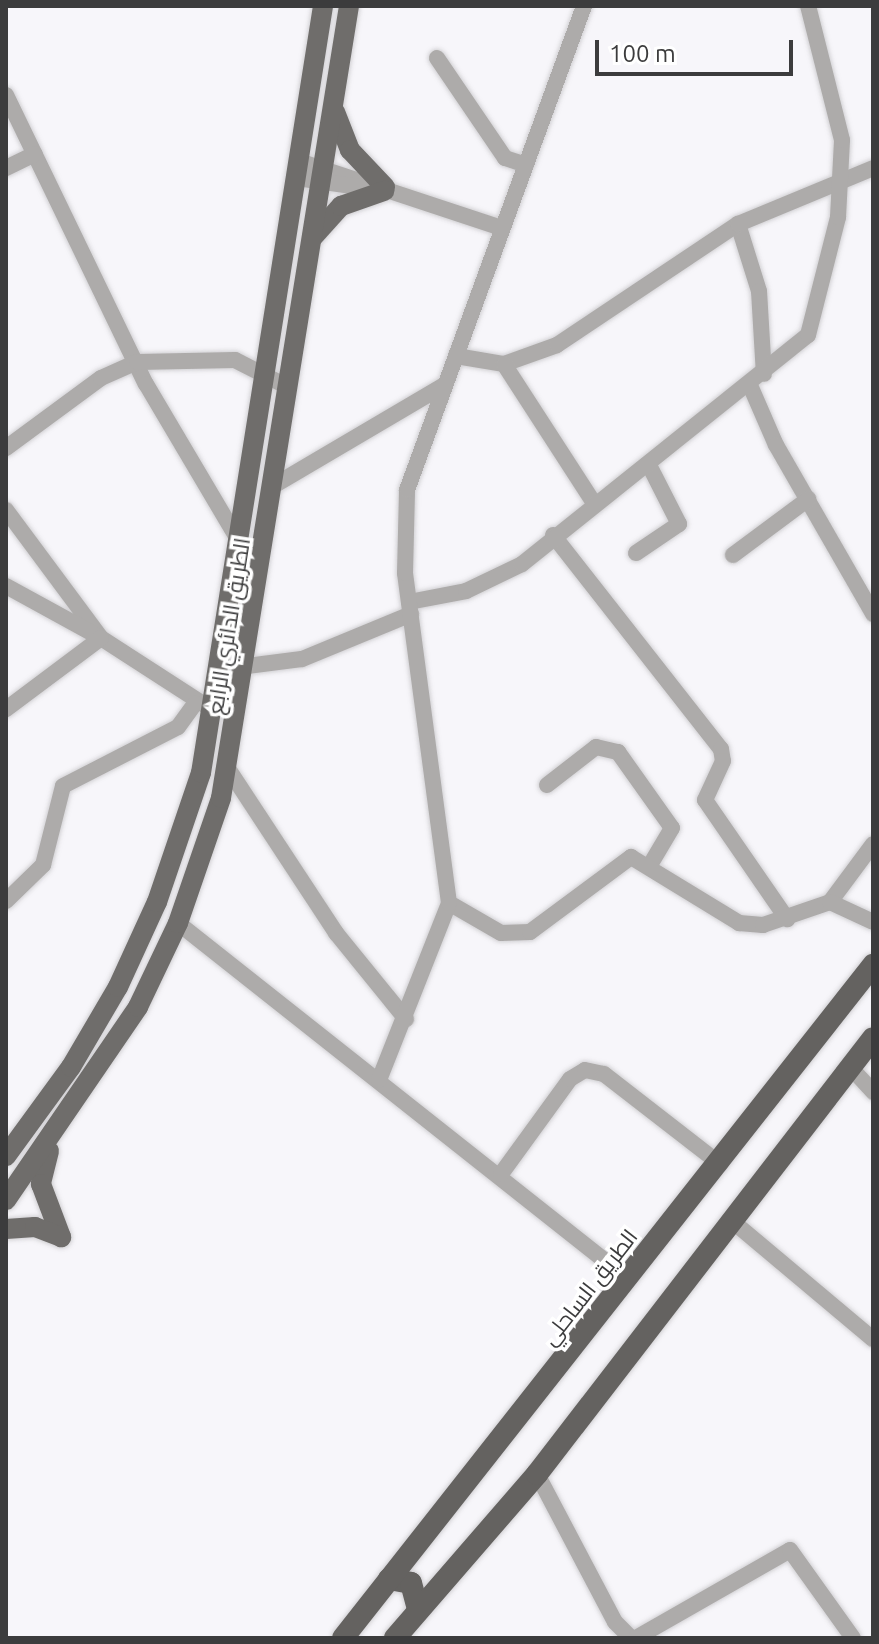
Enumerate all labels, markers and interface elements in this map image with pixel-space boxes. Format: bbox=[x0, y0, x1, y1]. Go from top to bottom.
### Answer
scale bar bbox=[599, 24, 797, 74]
text: 100 m bbox=[609, 40, 676, 67]
street label: الطريق الدائري الرابع bbox=[201, 536, 255, 716]
street label: الطريق الساحلي bbox=[535, 1224, 643, 1350]

